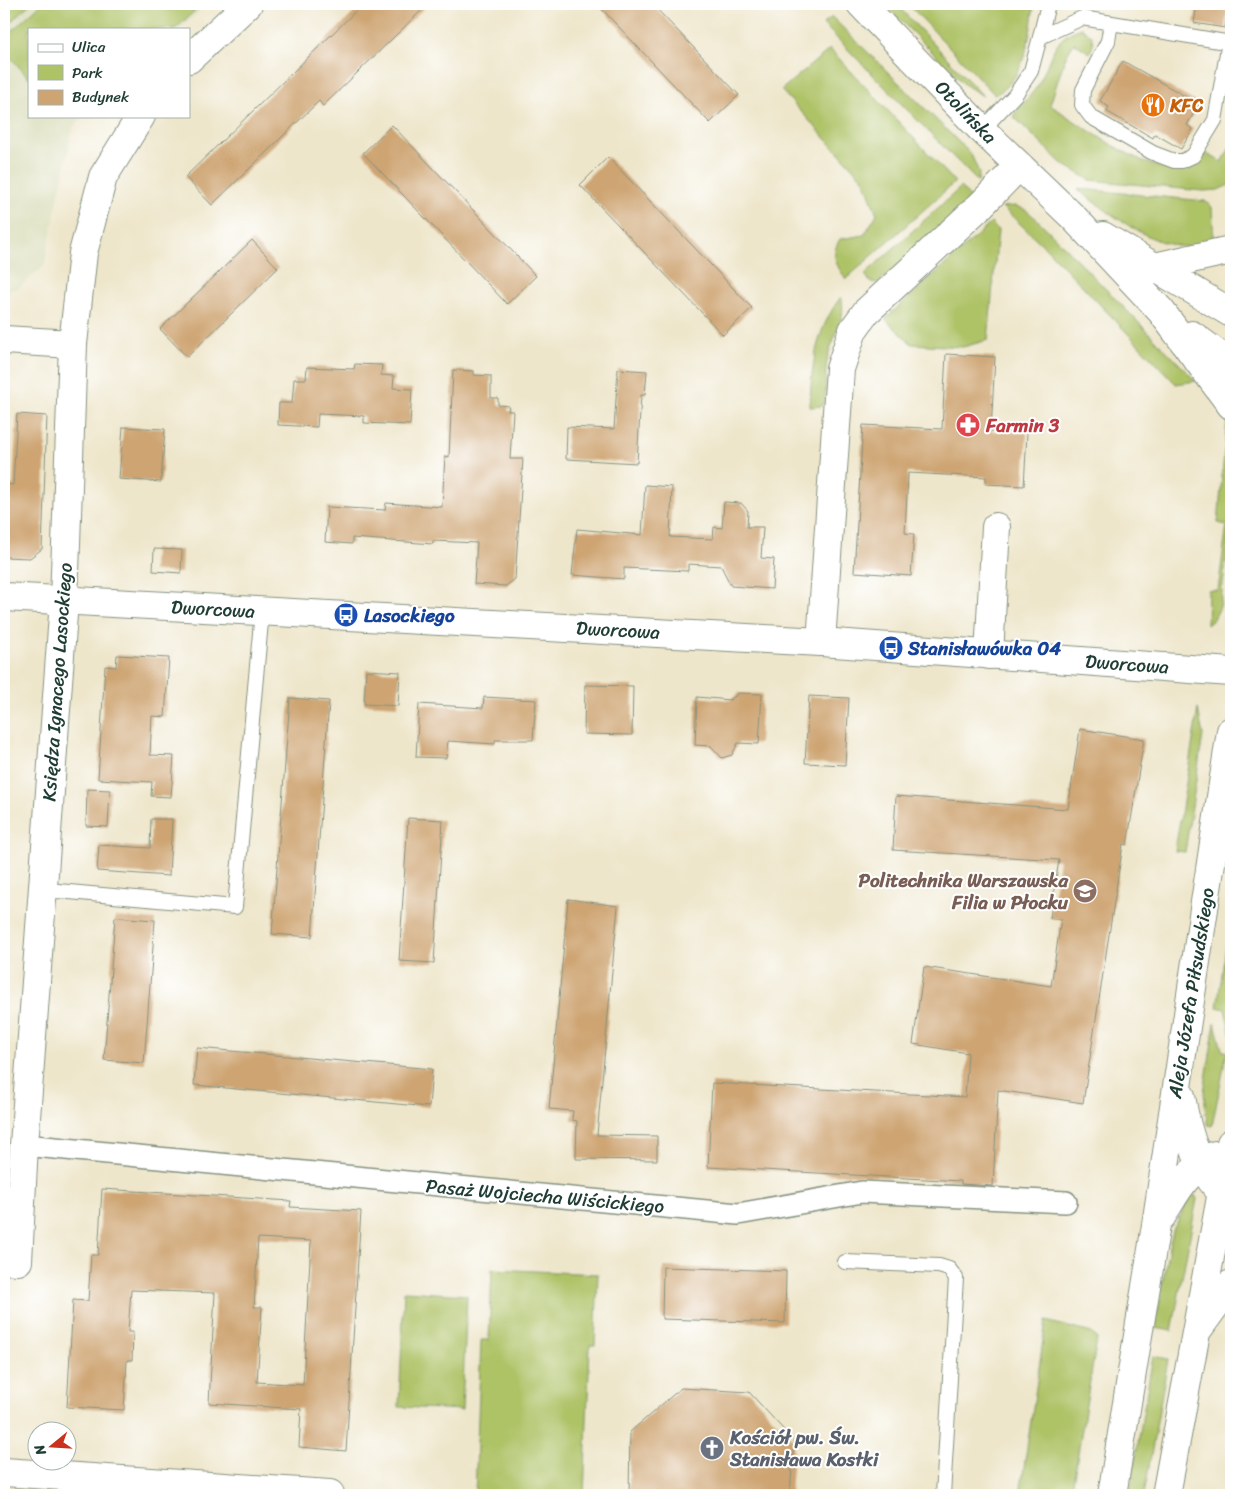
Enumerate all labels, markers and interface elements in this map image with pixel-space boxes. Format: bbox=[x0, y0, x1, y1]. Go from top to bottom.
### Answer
legend bbox=[28, 28, 190, 118]
text: Ulica bbox=[72, 34, 106, 60]
text: Park bbox=[72, 60, 103, 86]
street label: Otolińska bbox=[927, 72, 1005, 152]
text: Budynek bbox=[72, 84, 130, 110]
place label: KFC bbox=[1169, 89, 1204, 122]
restaurant icon: KFC bbox=[1140, 92, 1166, 118]
place label: Farmin 3 bbox=[985, 409, 1060, 442]
pharmacy icon: Farmin 3 bbox=[955, 412, 981, 438]
street label: Księdza Ignacego Lasockiego bbox=[32, 561, 82, 802]
street label: Dworcowa bbox=[170, 590, 256, 628]
place label: Lasockiego bbox=[364, 599, 455, 632]
bus stop icon: Lasockiego bbox=[333, 602, 359, 628]
street label: Dworcowa bbox=[575, 611, 661, 649]
place label: Stanisławówka 04 bbox=[907, 632, 1061, 665]
bus stop icon: Stanisławówka 04 bbox=[878, 635, 904, 661]
street label: Dworcowa bbox=[1084, 645, 1170, 683]
place label: Politechnika Warszawska Filia w Płocku bbox=[858, 864, 1069, 919]
school or university icon: Politechnika Warszawska Filia w Płocku bbox=[1072, 878, 1098, 904]
street label: Aleja Józefa Piłsudskiego bbox=[1158, 885, 1224, 1102]
street label: Pasaż Wojciecha Wiścickiego bbox=[424, 1169, 666, 1223]
place label: Kościół pw. Św. Stanisława Kostki bbox=[729, 1421, 879, 1476]
north arrow bbox=[28, 1422, 78, 1472]
church icon: Kościół pw. Św. Stanisława Kostki bbox=[699, 1435, 725, 1461]
text: N bbox=[27, 1441, 54, 1459]

